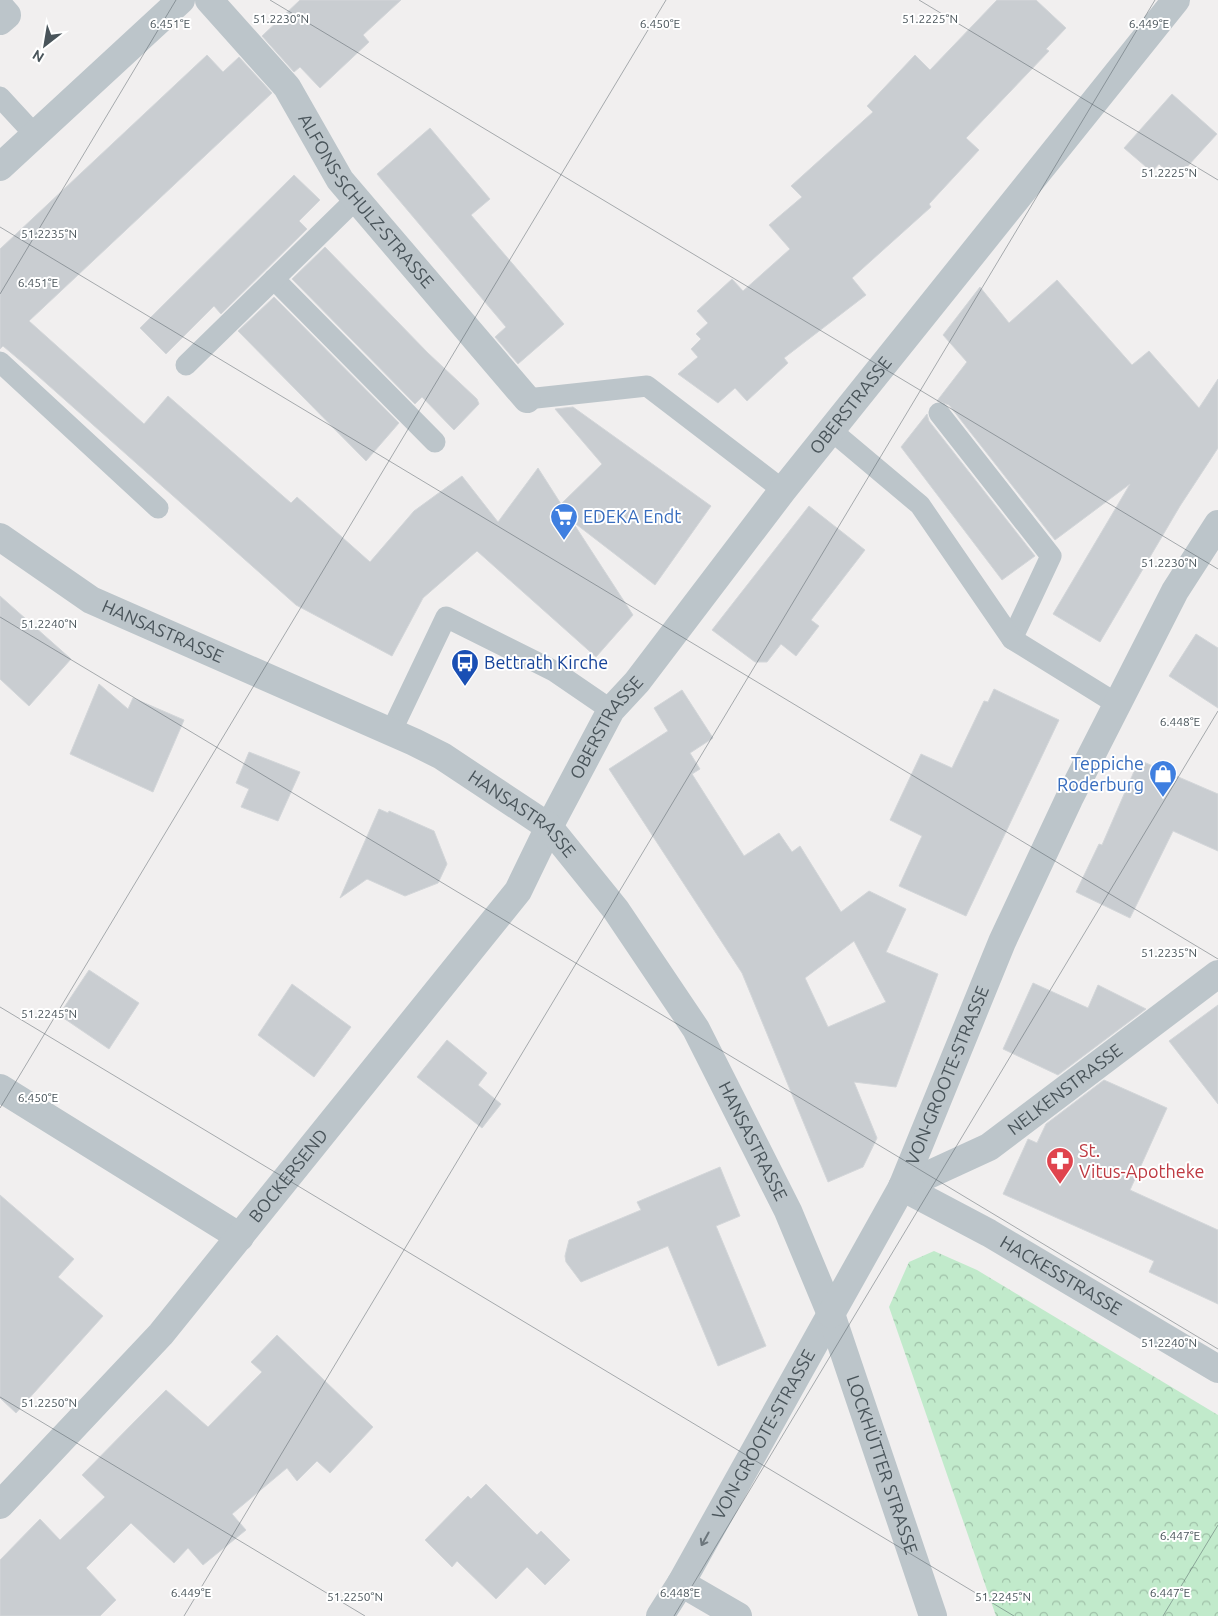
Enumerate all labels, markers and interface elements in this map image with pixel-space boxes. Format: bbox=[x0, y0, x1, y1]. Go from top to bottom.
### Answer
text: 51.2230°N bbox=[253, 12, 309, 25]
text: 51.2225°N bbox=[902, 12, 958, 25]
text: 6.451°E bbox=[150, 17, 191, 30]
text: 6.450°E bbox=[640, 17, 681, 30]
text: 6.449°E bbox=[1129, 17, 1170, 30]
north arrow bbox=[20, 20, 70, 70]
text: N bbox=[30, 47, 47, 66]
street label: ALFONS-SCHULZ-STRASSE bbox=[295, 110, 438, 291]
text: 51.2225°N bbox=[1141, 166, 1197, 179]
text: 51.2235°N bbox=[21, 227, 77, 240]
text: 6.451°E bbox=[18, 276, 59, 289]
street label: OBERSTRASSE bbox=[805, 352, 895, 458]
supermarket icon: EDEKA Endt bbox=[549, 502, 579, 541]
place label: EDEKA Endt bbox=[583, 506, 681, 526]
text: 51.2230°N bbox=[1141, 556, 1197, 569]
street label: HANSASTRASSE bbox=[99, 595, 227, 666]
text: 51.2240°N bbox=[21, 617, 77, 630]
bus stop icon: Bettrath Kirche bbox=[450, 648, 480, 687]
place label: Bettrath Kirche bbox=[484, 652, 608, 672]
street label: OBERSTRASSE bbox=[565, 672, 646, 782]
text: 6.448°E bbox=[1160, 715, 1201, 728]
place label: Teppiche Roderburg bbox=[1057, 753, 1144, 794]
shop icon: Teppiche Roderburg bbox=[1148, 759, 1178, 798]
street label: HANSASTRASSE bbox=[465, 766, 580, 861]
text: 51.2235°N bbox=[1141, 946, 1197, 959]
street label: VON-GROOTE-STRASSE bbox=[901, 983, 992, 1168]
text: 51.2245°N bbox=[21, 1007, 77, 1020]
street label: NELKENSTRASSE bbox=[1003, 1039, 1126, 1138]
street label: HANSASTRASSE bbox=[715, 1078, 792, 1204]
text: 6.450°E bbox=[18, 1091, 59, 1104]
street label: BOCKERSEND bbox=[244, 1125, 331, 1226]
place label: St. Vitus-Apotheke bbox=[1079, 1140, 1205, 1181]
pharmacy icon: St. Vitus-Apotheke bbox=[1045, 1146, 1075, 1185]
street label: HACKESSTRASSE bbox=[997, 1231, 1126, 1319]
text: 51.2240°N bbox=[1141, 1336, 1197, 1349]
street label: VON-GROOTE-STRASSE bbox=[707, 1346, 818, 1523]
street label: LOCKHÜTTER STRASSE bbox=[843, 1372, 922, 1557]
text: 51.2250°N bbox=[21, 1396, 77, 1409]
text: 6.447°E bbox=[1160, 1529, 1201, 1542]
one-way arrow bbox=[700, 1532, 710, 1547]
text: 6.449°E bbox=[171, 1586, 212, 1599]
text: 6.448°E bbox=[660, 1586, 701, 1599]
text: 6.447°E bbox=[1150, 1586, 1191, 1599]
text: 51.2250°N bbox=[327, 1590, 383, 1603]
text: 51.2245°N bbox=[975, 1590, 1031, 1603]

